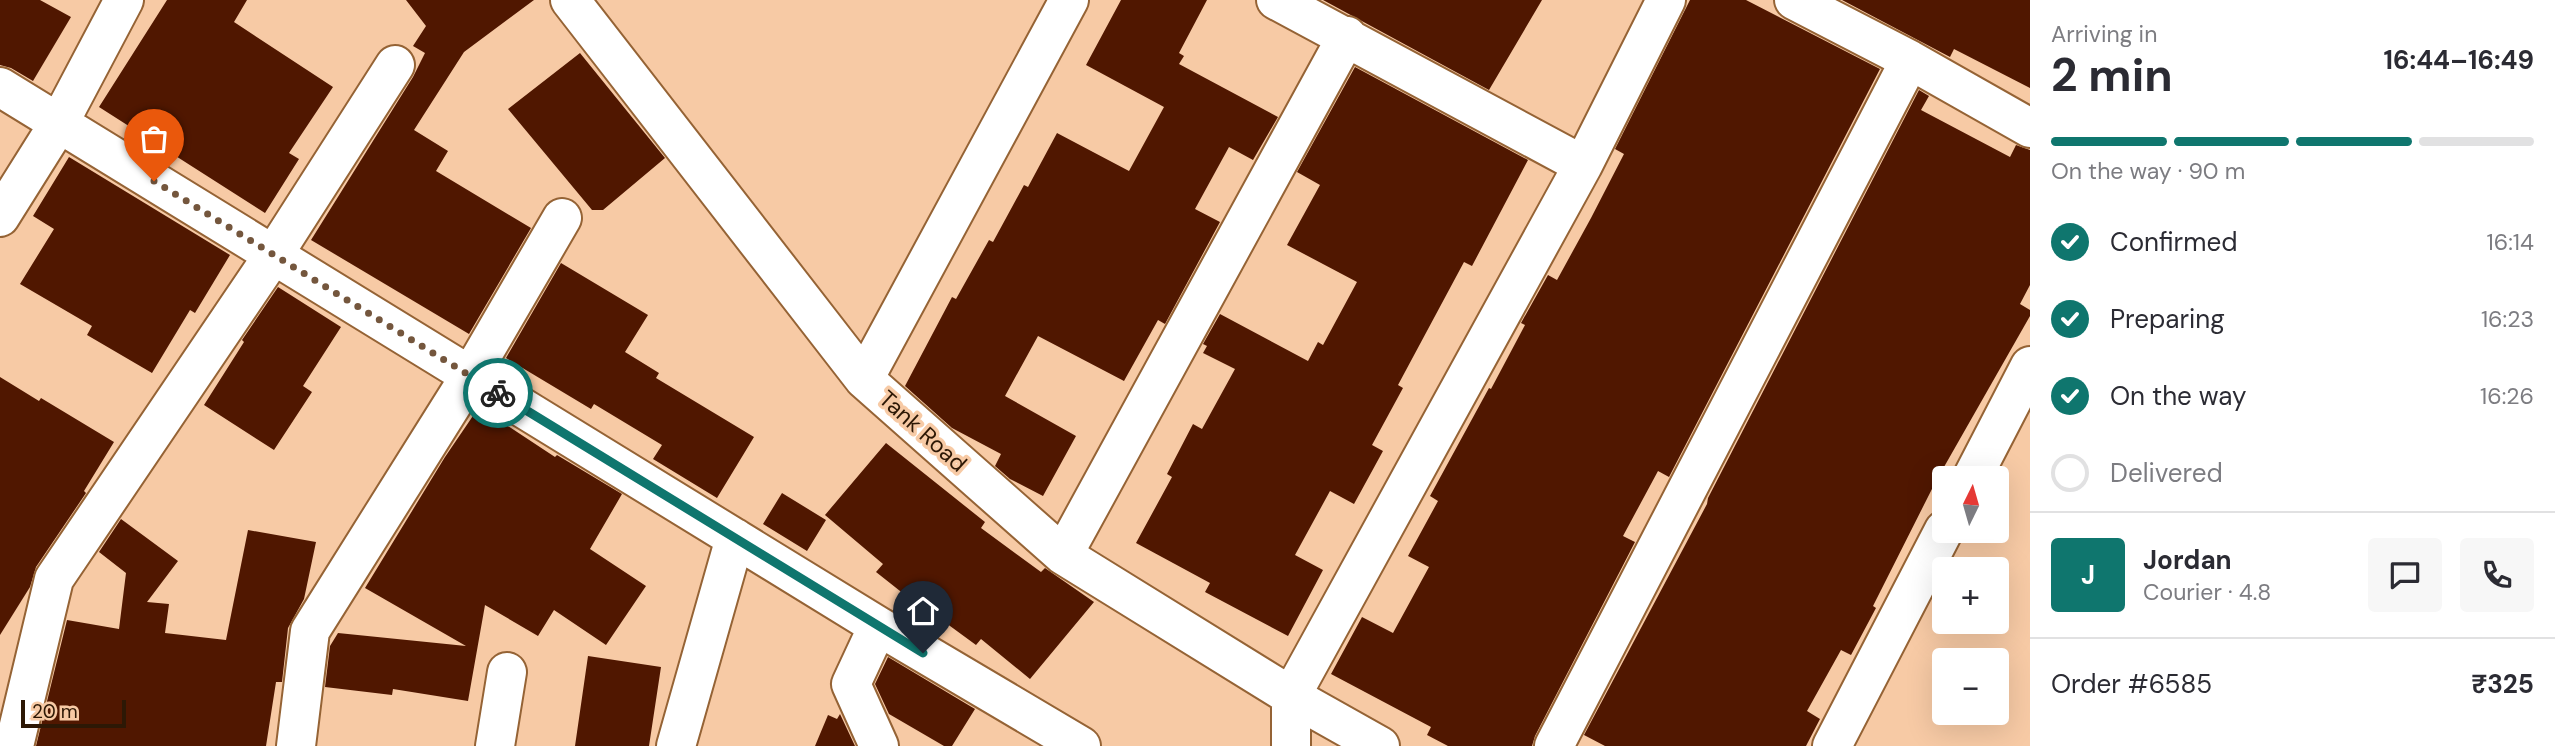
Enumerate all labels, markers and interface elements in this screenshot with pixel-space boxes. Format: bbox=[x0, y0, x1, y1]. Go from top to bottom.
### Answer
text: Arriving in bbox=[2051, 19, 2157, 49]
text: 16:44–16:49 bbox=[2384, 43, 2534, 77]
text: 2 min bbox=[2051, 45, 2173, 105]
pin bbox=[124, 109, 184, 181]
icon: bag bbox=[135, 120, 173, 158]
text: On the way · 90 m bbox=[2051, 156, 2245, 186]
icon: check bbox=[2051, 223, 2089, 261]
text: Confirmed bbox=[2110, 225, 2237, 259]
text: 16:14 bbox=[2487, 227, 2534, 257]
icon: check bbox=[2051, 300, 2089, 338]
text: Preparing bbox=[2110, 302, 2225, 336]
text: 16:23 bbox=[2481, 304, 2534, 334]
courier bbox=[463, 358, 533, 428]
icon: bike bbox=[479, 374, 517, 412]
icon: check bbox=[2051, 377, 2089, 415]
text: On the way bbox=[2110, 379, 2246, 413]
text: 16:26 bbox=[2480, 381, 2534, 411]
street label: Tank Road bbox=[873, 384, 973, 478]
text: Delivered bbox=[2110, 456, 2223, 490]
north arrow bbox=[1932, 466, 2009, 542]
map controls bbox=[1932, 466, 2009, 725]
button: chat bbox=[2368, 538, 2442, 612]
button: phone bbox=[2460, 538, 2534, 612]
text: Jordan bbox=[2143, 543, 2232, 577]
button: + bbox=[1932, 557, 2009, 634]
text: J bbox=[2081, 558, 2095, 592]
text: Courier · 4.8 bbox=[2143, 577, 2271, 607]
pin bbox=[893, 581, 953, 653]
icon: home bbox=[904, 592, 942, 630]
button: − bbox=[1932, 648, 2009, 725]
text: Order #6585 bbox=[2051, 667, 2212, 701]
text: ₹325 bbox=[2471, 667, 2534, 701]
scale bar bbox=[21, 697, 126, 729]
text: 20 m bbox=[32, 699, 78, 724]

